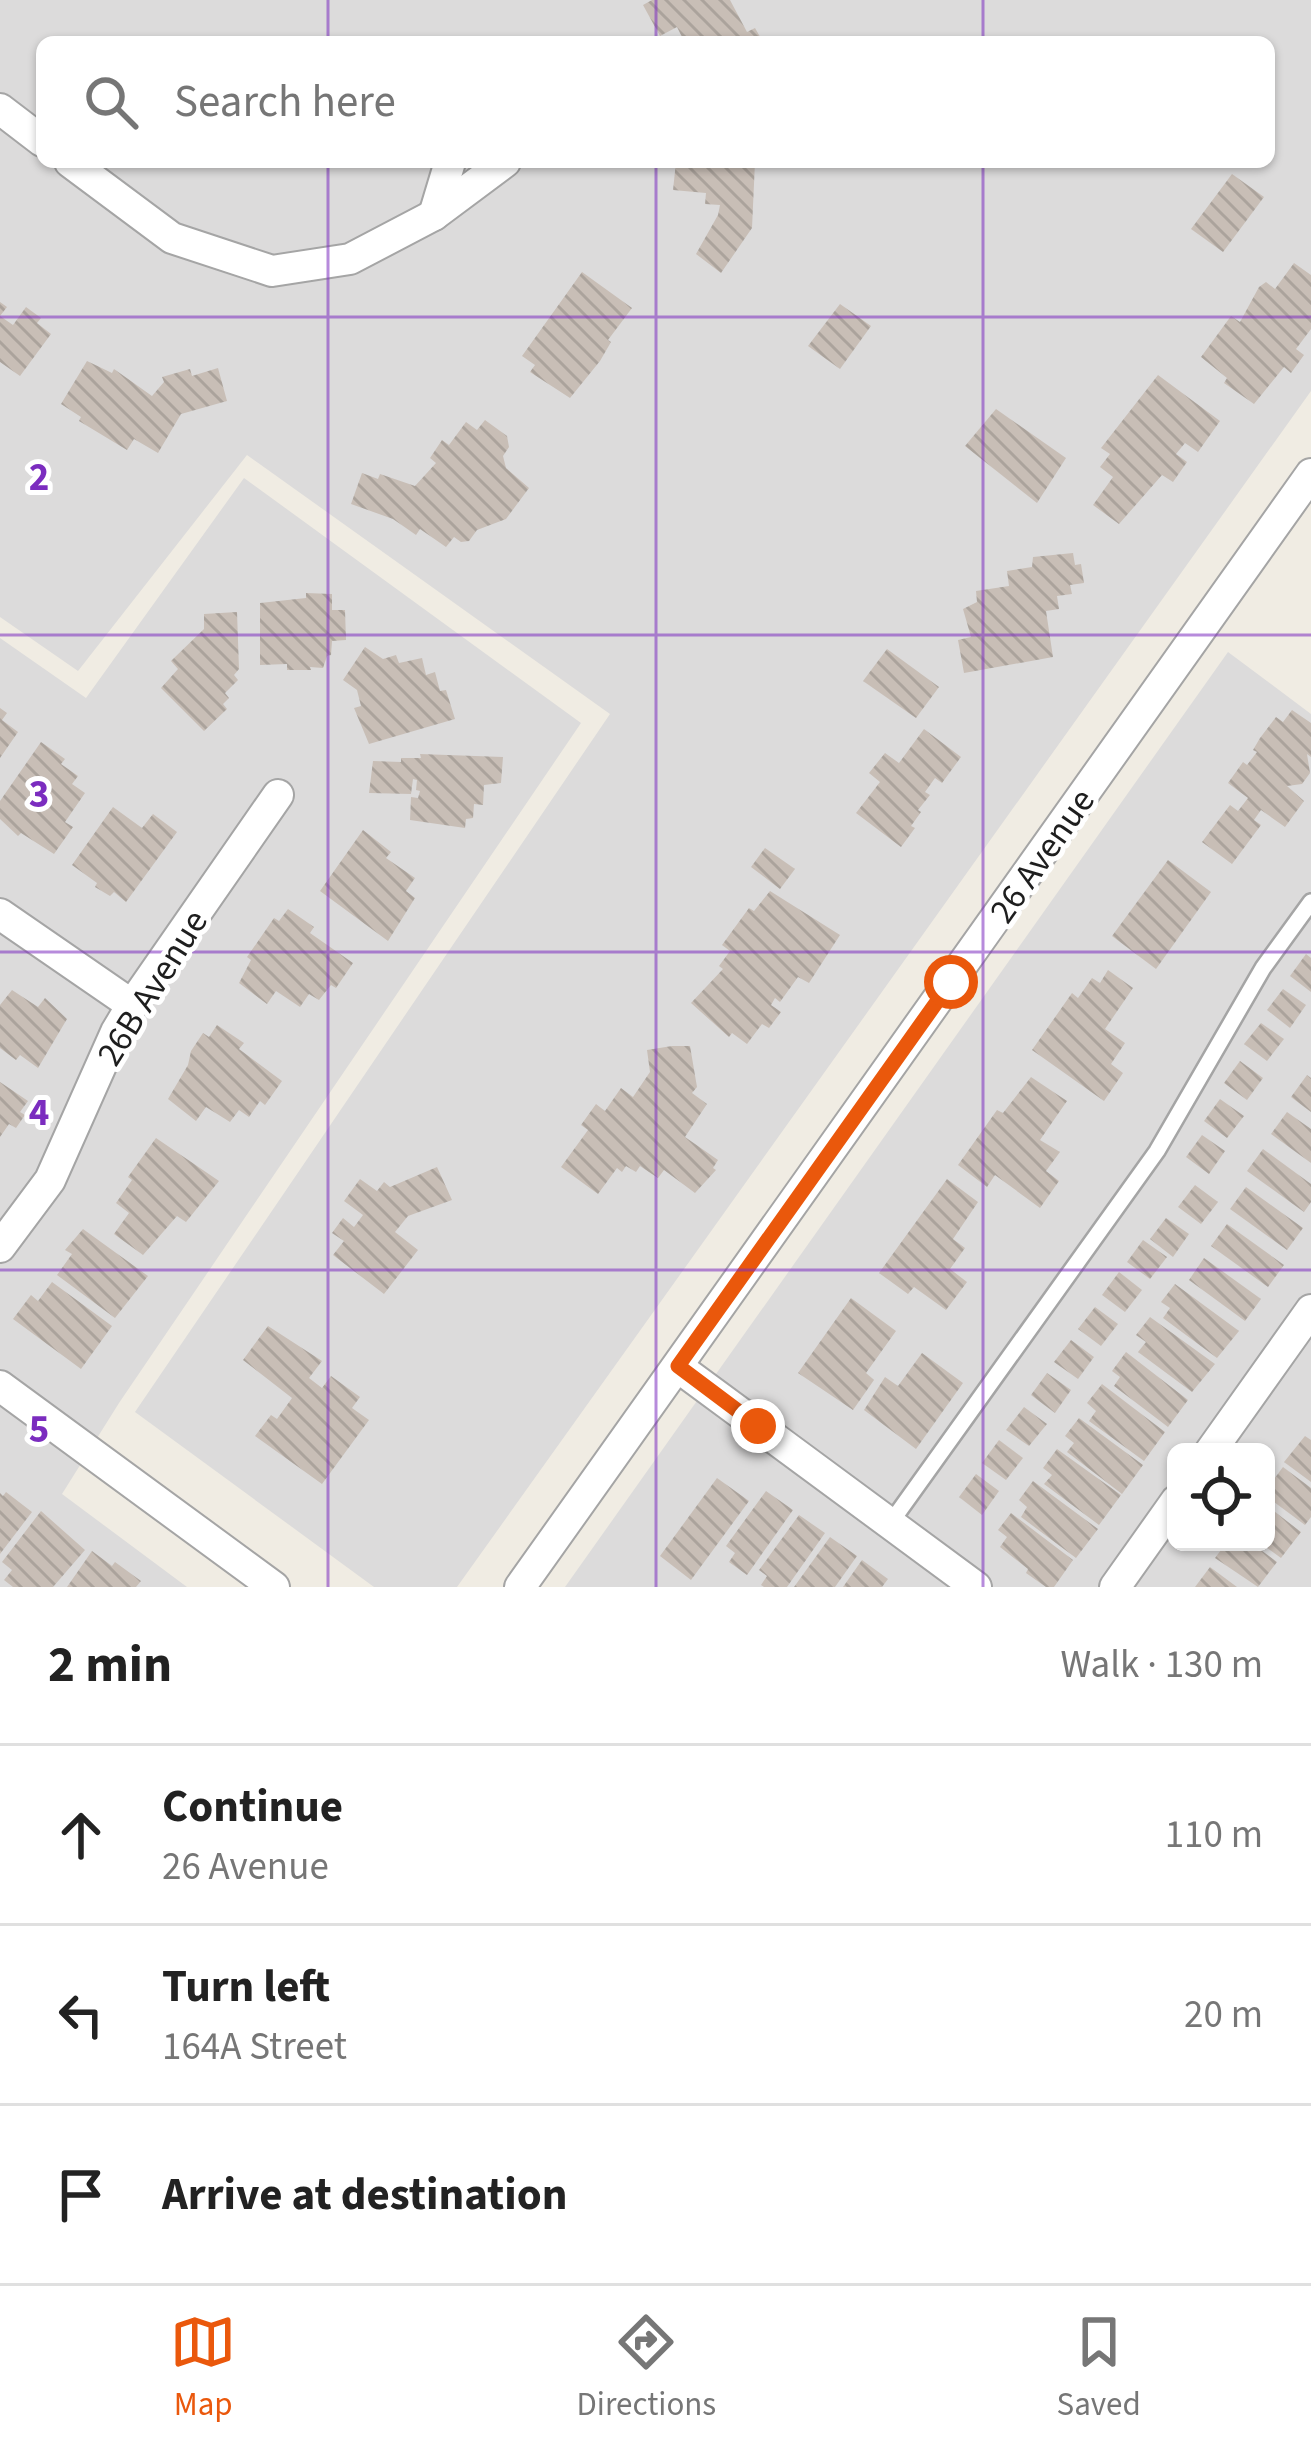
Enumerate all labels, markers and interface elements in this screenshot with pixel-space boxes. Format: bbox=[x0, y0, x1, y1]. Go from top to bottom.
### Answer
search box bbox=[36, 36, 1275, 168]
icon: search bbox=[78, 69, 144, 135]
text: Search here bbox=[174, 70, 396, 134]
text: 2 bbox=[29, 450, 49, 506]
text: 3 bbox=[29, 767, 49, 823]
street label: 26 Avenue bbox=[977, 778, 1107, 934]
street label: 26B Avenue bbox=[84, 900, 220, 1076]
route start bbox=[924, 955, 978, 1009]
text: 4 bbox=[29, 1085, 49, 1141]
route end bbox=[731, 1399, 785, 1453]
text: 5 bbox=[29, 1402, 49, 1458]
map controls bbox=[1167, 1443, 1275, 1551]
button: locate bbox=[1167, 1443, 1275, 1551]
text: 2 min bbox=[48, 1629, 172, 1701]
text: Walk · 130 m bbox=[1060, 1637, 1263, 1693]
text: Continue bbox=[162, 1775, 343, 1839]
icon: ahead bbox=[48, 1802, 114, 1868]
text: 110 m bbox=[1165, 1807, 1263, 1863]
text: 26 Avenue bbox=[162, 1839, 329, 1895]
text: Turn left bbox=[162, 1955, 330, 2019]
icon: left bbox=[48, 1982, 114, 2048]
text: 20 m bbox=[1184, 1987, 1263, 2043]
text: 164A Street bbox=[162, 2019, 347, 2075]
icon: arrive bbox=[48, 2162, 114, 2228]
text: Arrive at destination bbox=[162, 2163, 567, 2227]
tab: Map bbox=[170, 2309, 236, 2428]
tab: Directions bbox=[577, 2309, 716, 2428]
tab: Saved bbox=[1057, 2309, 1141, 2428]

